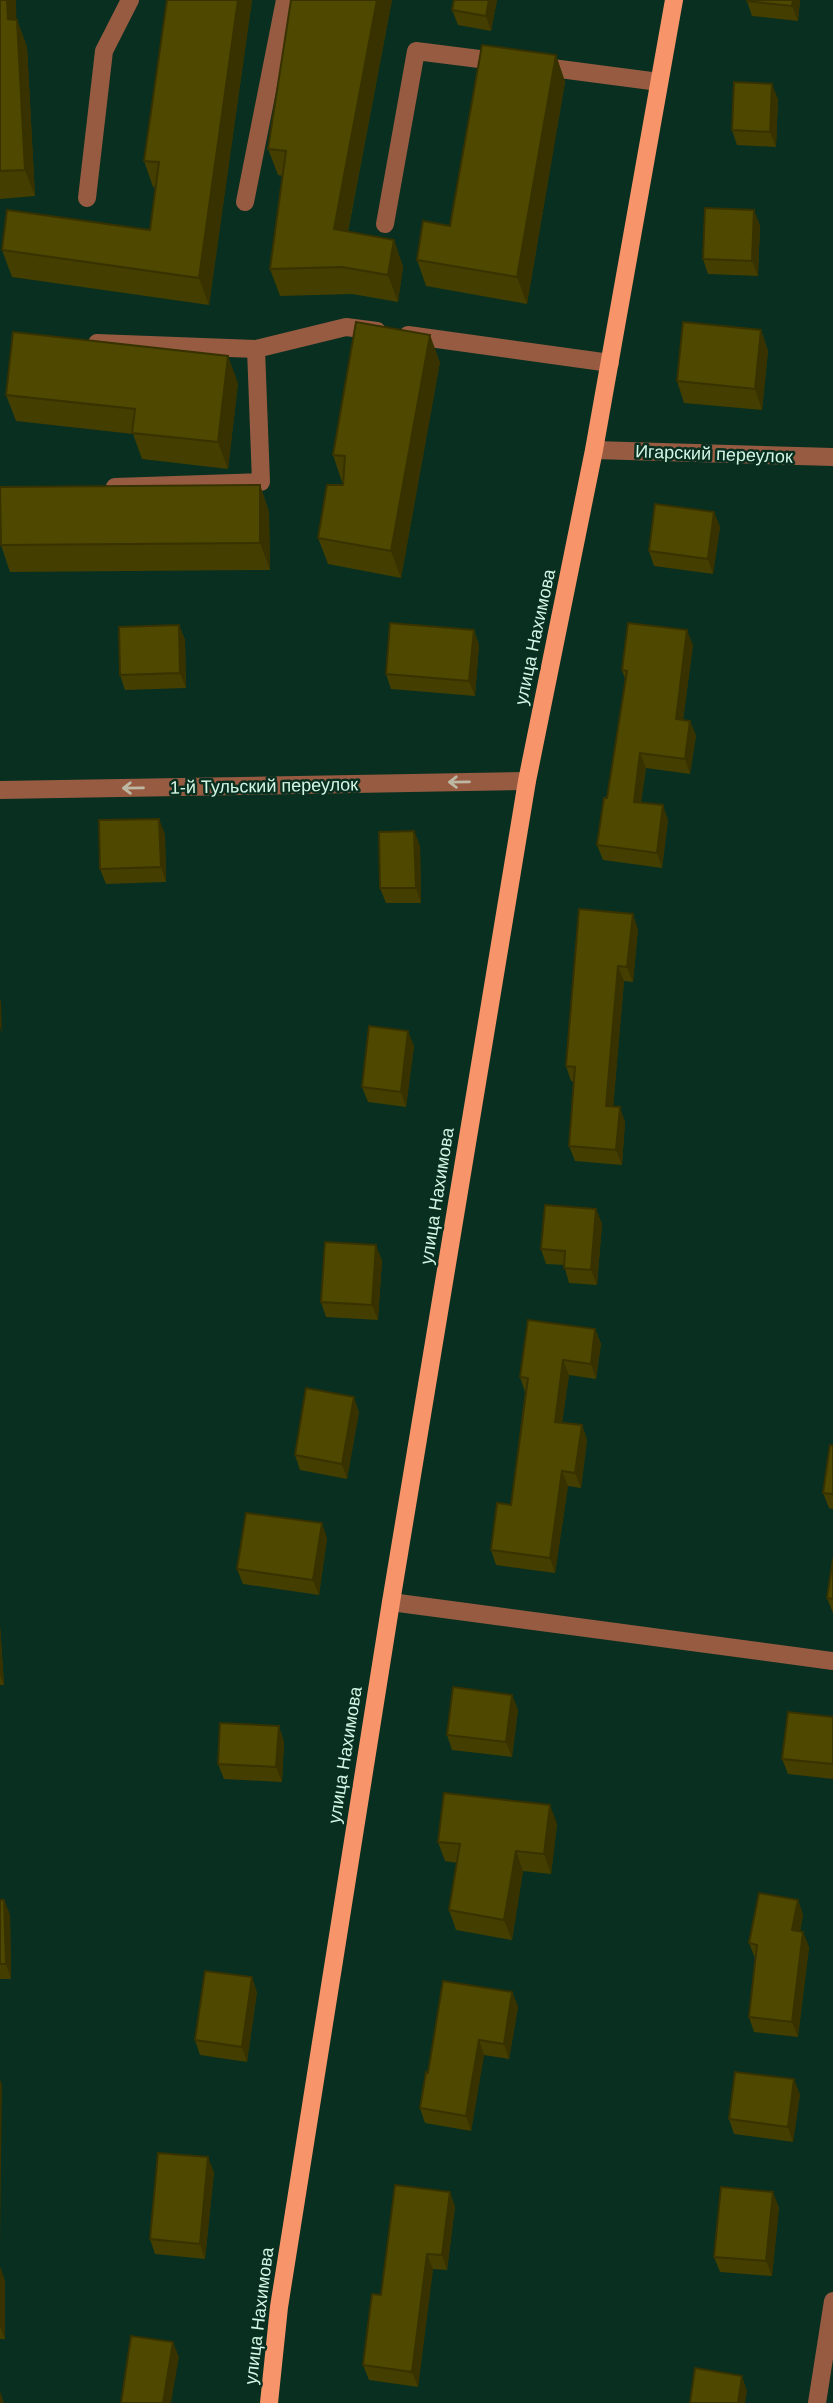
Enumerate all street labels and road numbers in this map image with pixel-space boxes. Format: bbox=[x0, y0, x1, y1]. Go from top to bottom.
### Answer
street label: Игарский переулок bbox=[635, 441, 793, 467]
street label: улица Нахимова bbox=[511, 566, 559, 707]
street label: 1-й Тульский переулок bbox=[170, 774, 358, 798]
street label: улица Нахимова bbox=[416, 1125, 458, 1266]
street label: улица Нахимова bbox=[324, 1684, 366, 1825]
street label: улица Нахимова bbox=[241, 2245, 277, 2386]

